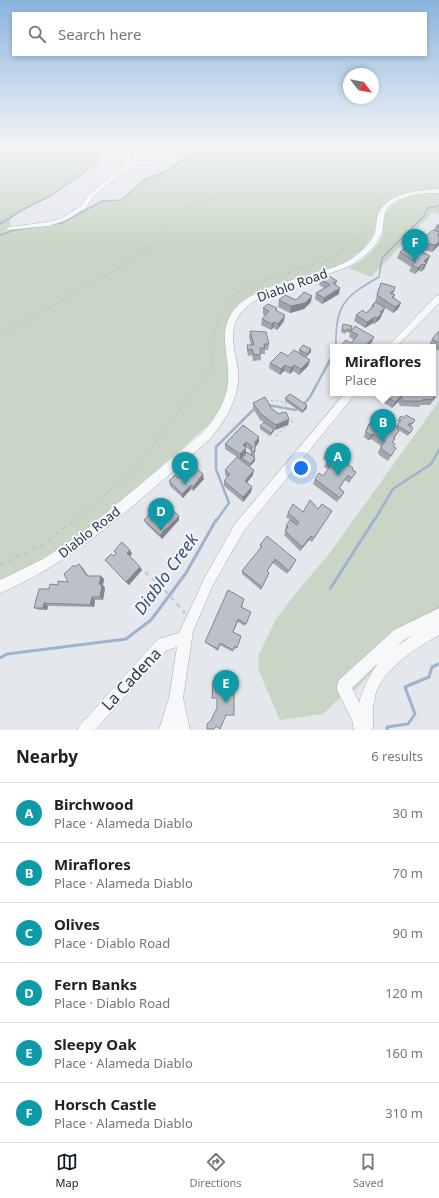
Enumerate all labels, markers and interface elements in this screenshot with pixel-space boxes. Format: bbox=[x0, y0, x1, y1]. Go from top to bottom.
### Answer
search box bbox=[12, 12, 427, 56]
icon: search bbox=[26, 23, 48, 45]
text: Search here bbox=[58, 24, 141, 44]
north arrow bbox=[343, 68, 379, 104]
pin: F bbox=[402, 229, 428, 262]
street label: Diablo Road bbox=[254, 264, 330, 306]
popup bbox=[330, 344, 436, 396]
text: Miraflores bbox=[345, 351, 421, 371]
text: Place bbox=[345, 371, 377, 389]
pin: B bbox=[370, 409, 396, 442]
pin: A bbox=[325, 443, 351, 476]
pin: C bbox=[172, 452, 198, 485]
your location bbox=[291, 458, 311, 478]
pin: D bbox=[148, 498, 174, 531]
street label: Diablo Road bbox=[54, 502, 124, 562]
water label: Diablo Creek bbox=[128, 528, 203, 619]
street label: La Cadena bbox=[96, 643, 166, 715]
pin: E bbox=[213, 670, 239, 703]
text: Nearby bbox=[16, 745, 78, 768]
text: 6 results bbox=[371, 747, 423, 765]
text: Birchwood bbox=[54, 794, 133, 814]
text: A bbox=[25, 804, 34, 822]
text: 30 m bbox=[393, 804, 423, 822]
text: Place · Alameda Diablo bbox=[54, 814, 193, 832]
text: Miraflores bbox=[54, 854, 131, 874]
text: B bbox=[25, 864, 33, 882]
text: 70 m bbox=[393, 864, 423, 882]
text: Place · Alameda Diablo bbox=[54, 874, 193, 892]
text: Olives bbox=[54, 914, 100, 934]
text: C bbox=[25, 924, 33, 942]
text: 90 m bbox=[393, 924, 423, 942]
text: Place · Diablo Road bbox=[54, 934, 170, 952]
text: Fern Banks bbox=[54, 974, 137, 994]
text: D bbox=[24, 984, 34, 1002]
text: 120 m bbox=[385, 984, 423, 1002]
text: Place · Diablo Road bbox=[54, 994, 170, 1012]
text: Sleepy Oak bbox=[54, 1034, 136, 1054]
text: E bbox=[25, 1044, 33, 1062]
text: 160 m bbox=[385, 1044, 423, 1062]
text: Place · Alameda Diablo bbox=[54, 1054, 193, 1072]
text: Horsch Castle bbox=[54, 1094, 157, 1114]
text: F bbox=[25, 1104, 33, 1122]
text: 310 m bbox=[385, 1104, 423, 1122]
text: Place · Alameda Diablo bbox=[54, 1114, 193, 1132]
tab: Map bbox=[56, 1151, 78, 1190]
tab: Directions bbox=[189, 1151, 242, 1190]
tab: Saved bbox=[353, 1151, 383, 1190]

